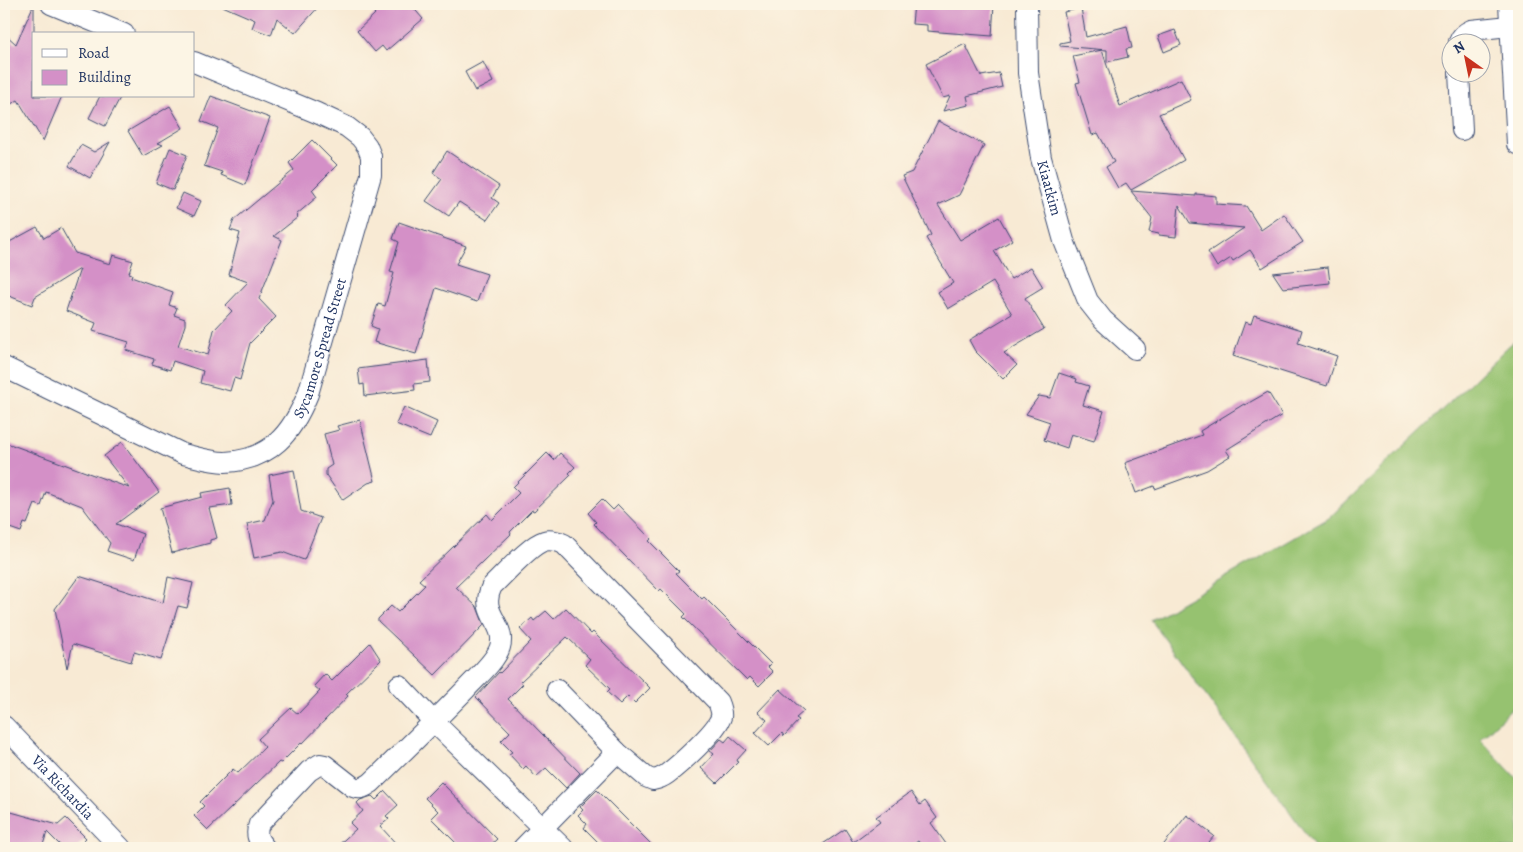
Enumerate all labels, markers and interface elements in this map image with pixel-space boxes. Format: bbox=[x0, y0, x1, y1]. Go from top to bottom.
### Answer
legend bbox=[32, 32, 195, 98]
north arrow bbox=[1440, 32, 1490, 82]
text: N bbox=[1450, 37, 1469, 58]
text: Road bbox=[78, 43, 110, 63]
text: Building bbox=[78, 67, 131, 87]
street label: Kiaatkim bbox=[1032, 158, 1067, 218]
street label: Sycamore Spread Street bbox=[288, 276, 351, 422]
street label: Via Richardia bbox=[26, 750, 99, 824]

